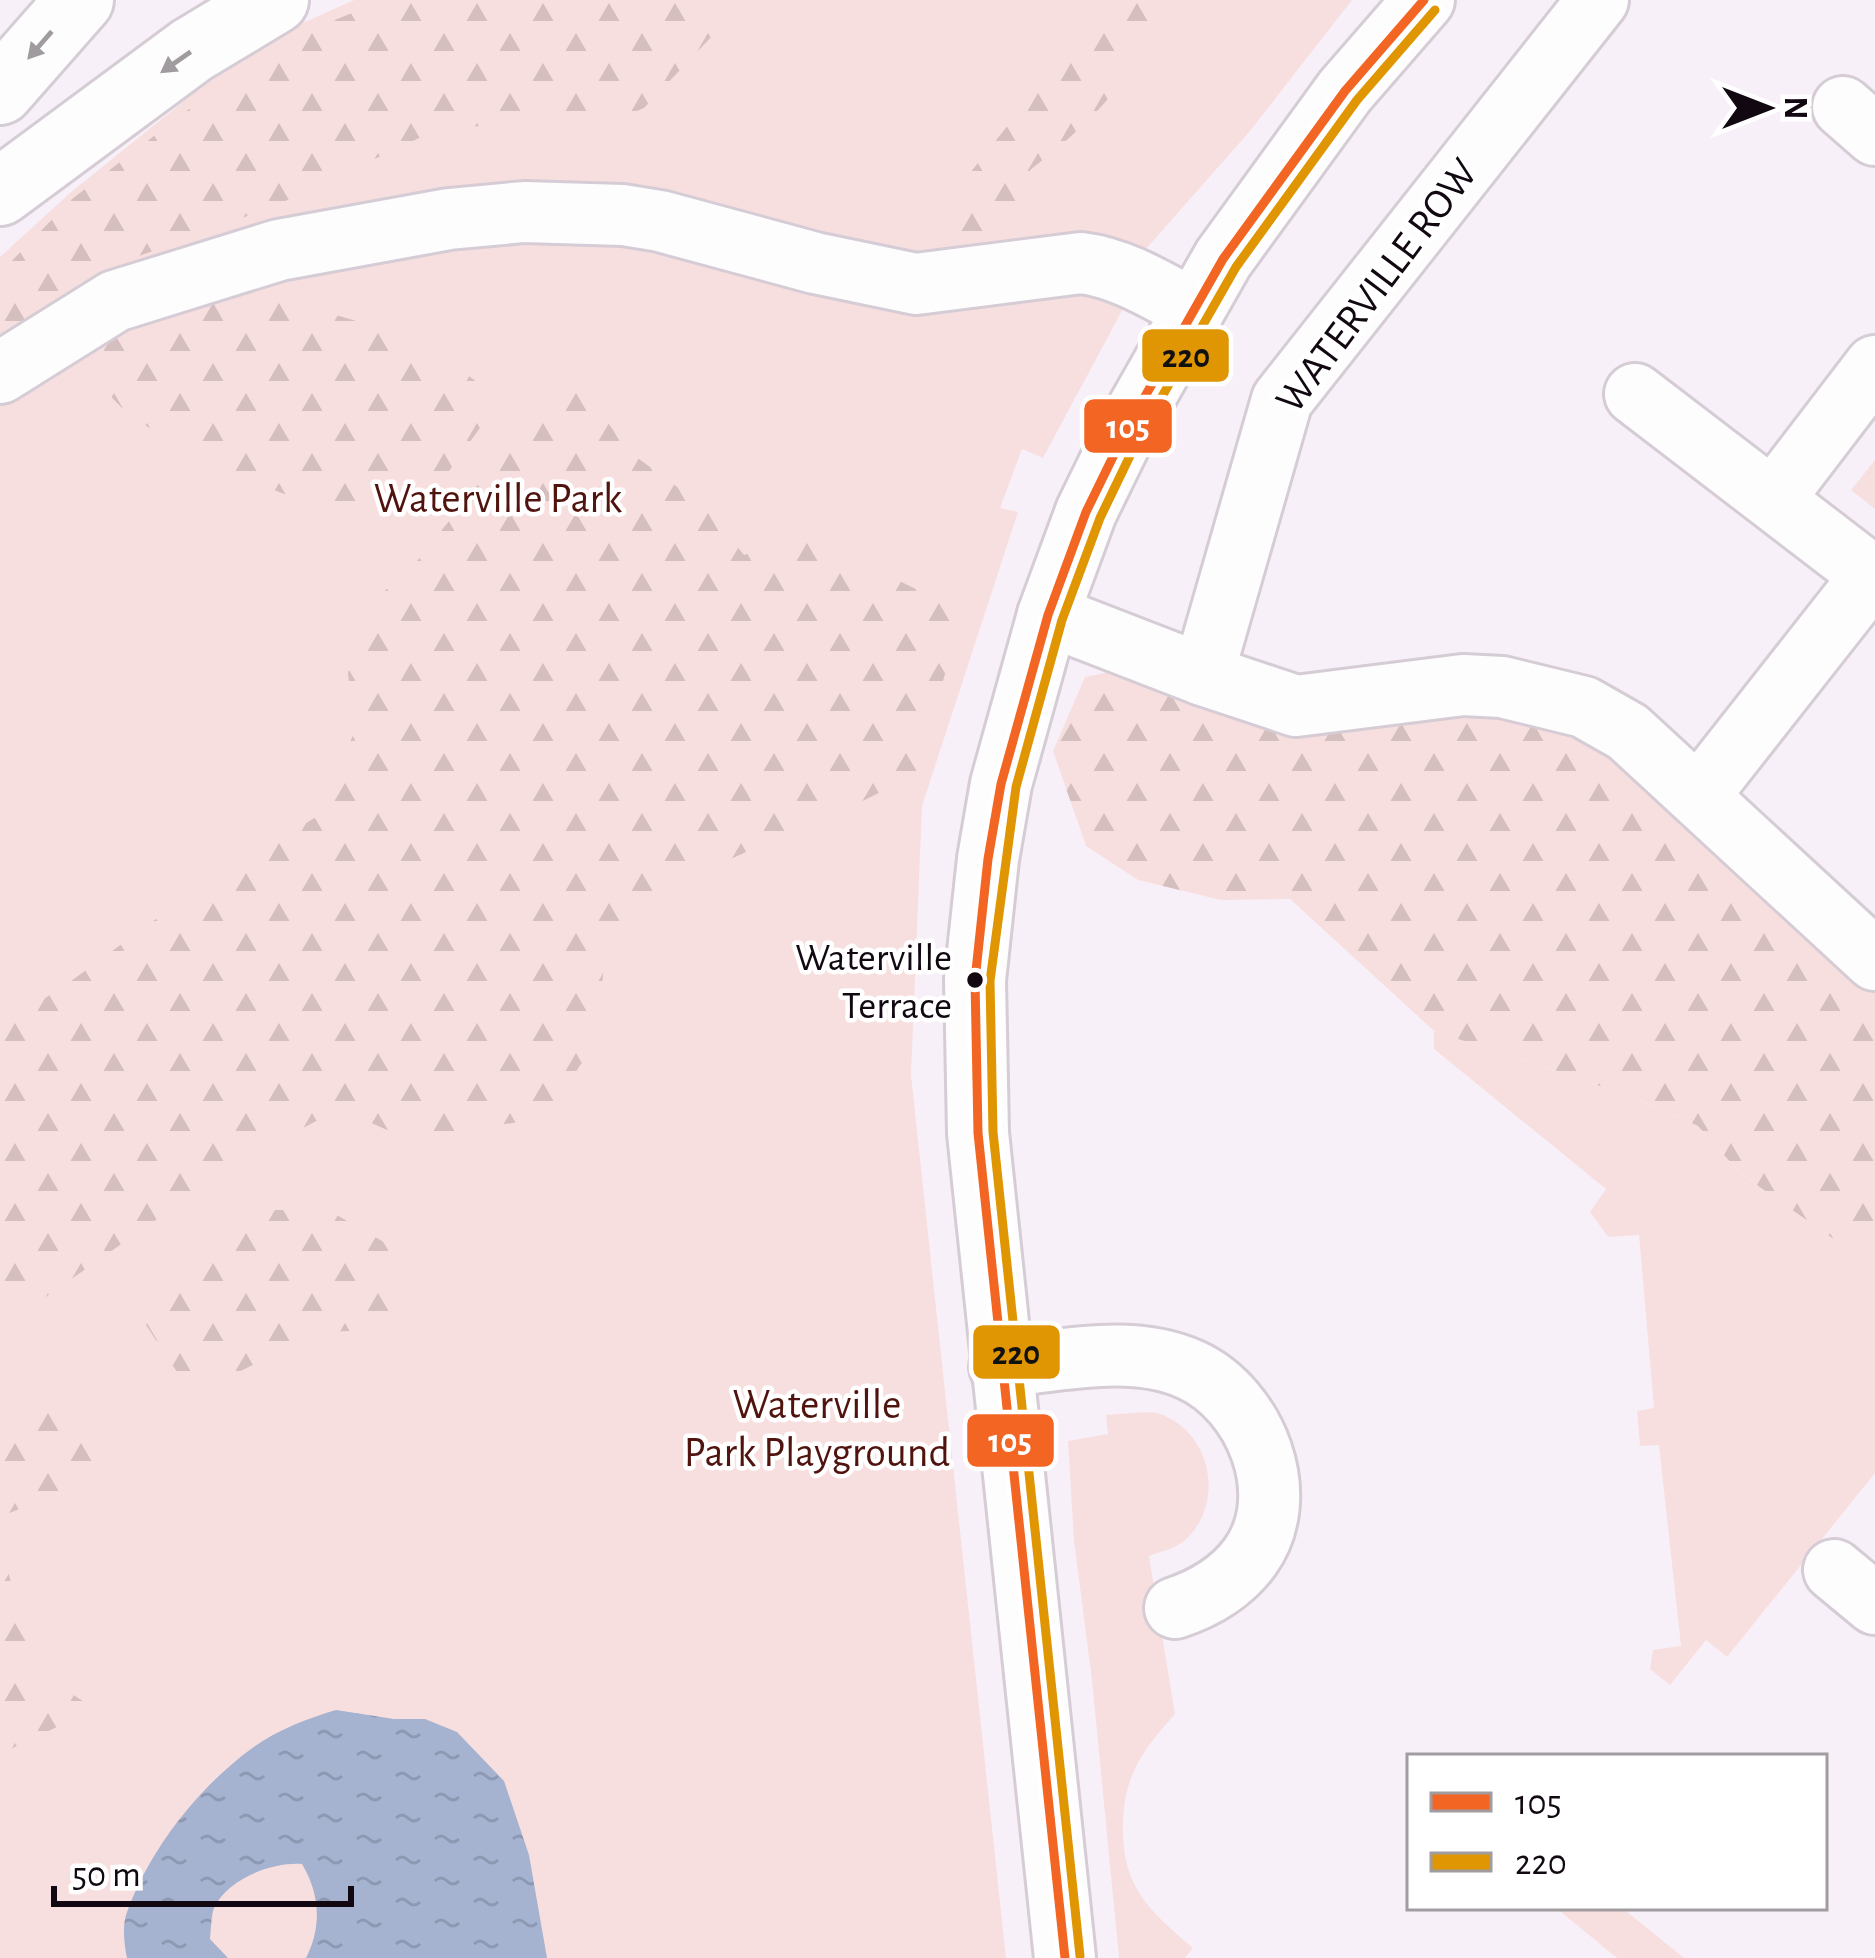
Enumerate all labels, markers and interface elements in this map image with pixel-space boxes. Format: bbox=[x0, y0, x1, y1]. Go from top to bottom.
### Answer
one-way arrow bbox=[27, 31, 54, 60]
north arrow bbox=[1707, 48, 1827, 168]
one-way arrow bbox=[160, 50, 192, 73]
text: N bbox=[1778, 97, 1811, 119]
street label: WATERVILLE ROW bbox=[1268, 151, 1486, 421]
line badge: 220 bbox=[1140, 327, 1231, 384]
text: 220 bbox=[1162, 341, 1210, 374]
line badge: 105 bbox=[1082, 397, 1174, 455]
text: 105 bbox=[1106, 412, 1150, 445]
park label: Waterville Park bbox=[374, 478, 622, 520]
place label: Waterville Terrace bbox=[795, 939, 952, 1026]
marker: Waterville Terrace bbox=[964, 969, 986, 991]
line badge: 220 bbox=[971, 1323, 1062, 1381]
text: 220 bbox=[992, 1338, 1040, 1371]
park label: Waterville Park Playground bbox=[684, 1384, 950, 1474]
line badge: 105 bbox=[965, 1412, 1056, 1469]
text: 105 bbox=[988, 1426, 1032, 1459]
legend bbox=[1407, 1754, 1827, 1910]
text: 105 bbox=[1515, 1785, 1561, 1821]
scale bar bbox=[54, 1832, 351, 1906]
text: 220 bbox=[1515, 1845, 1567, 1881]
text: 50 m bbox=[72, 1857, 141, 1893]

